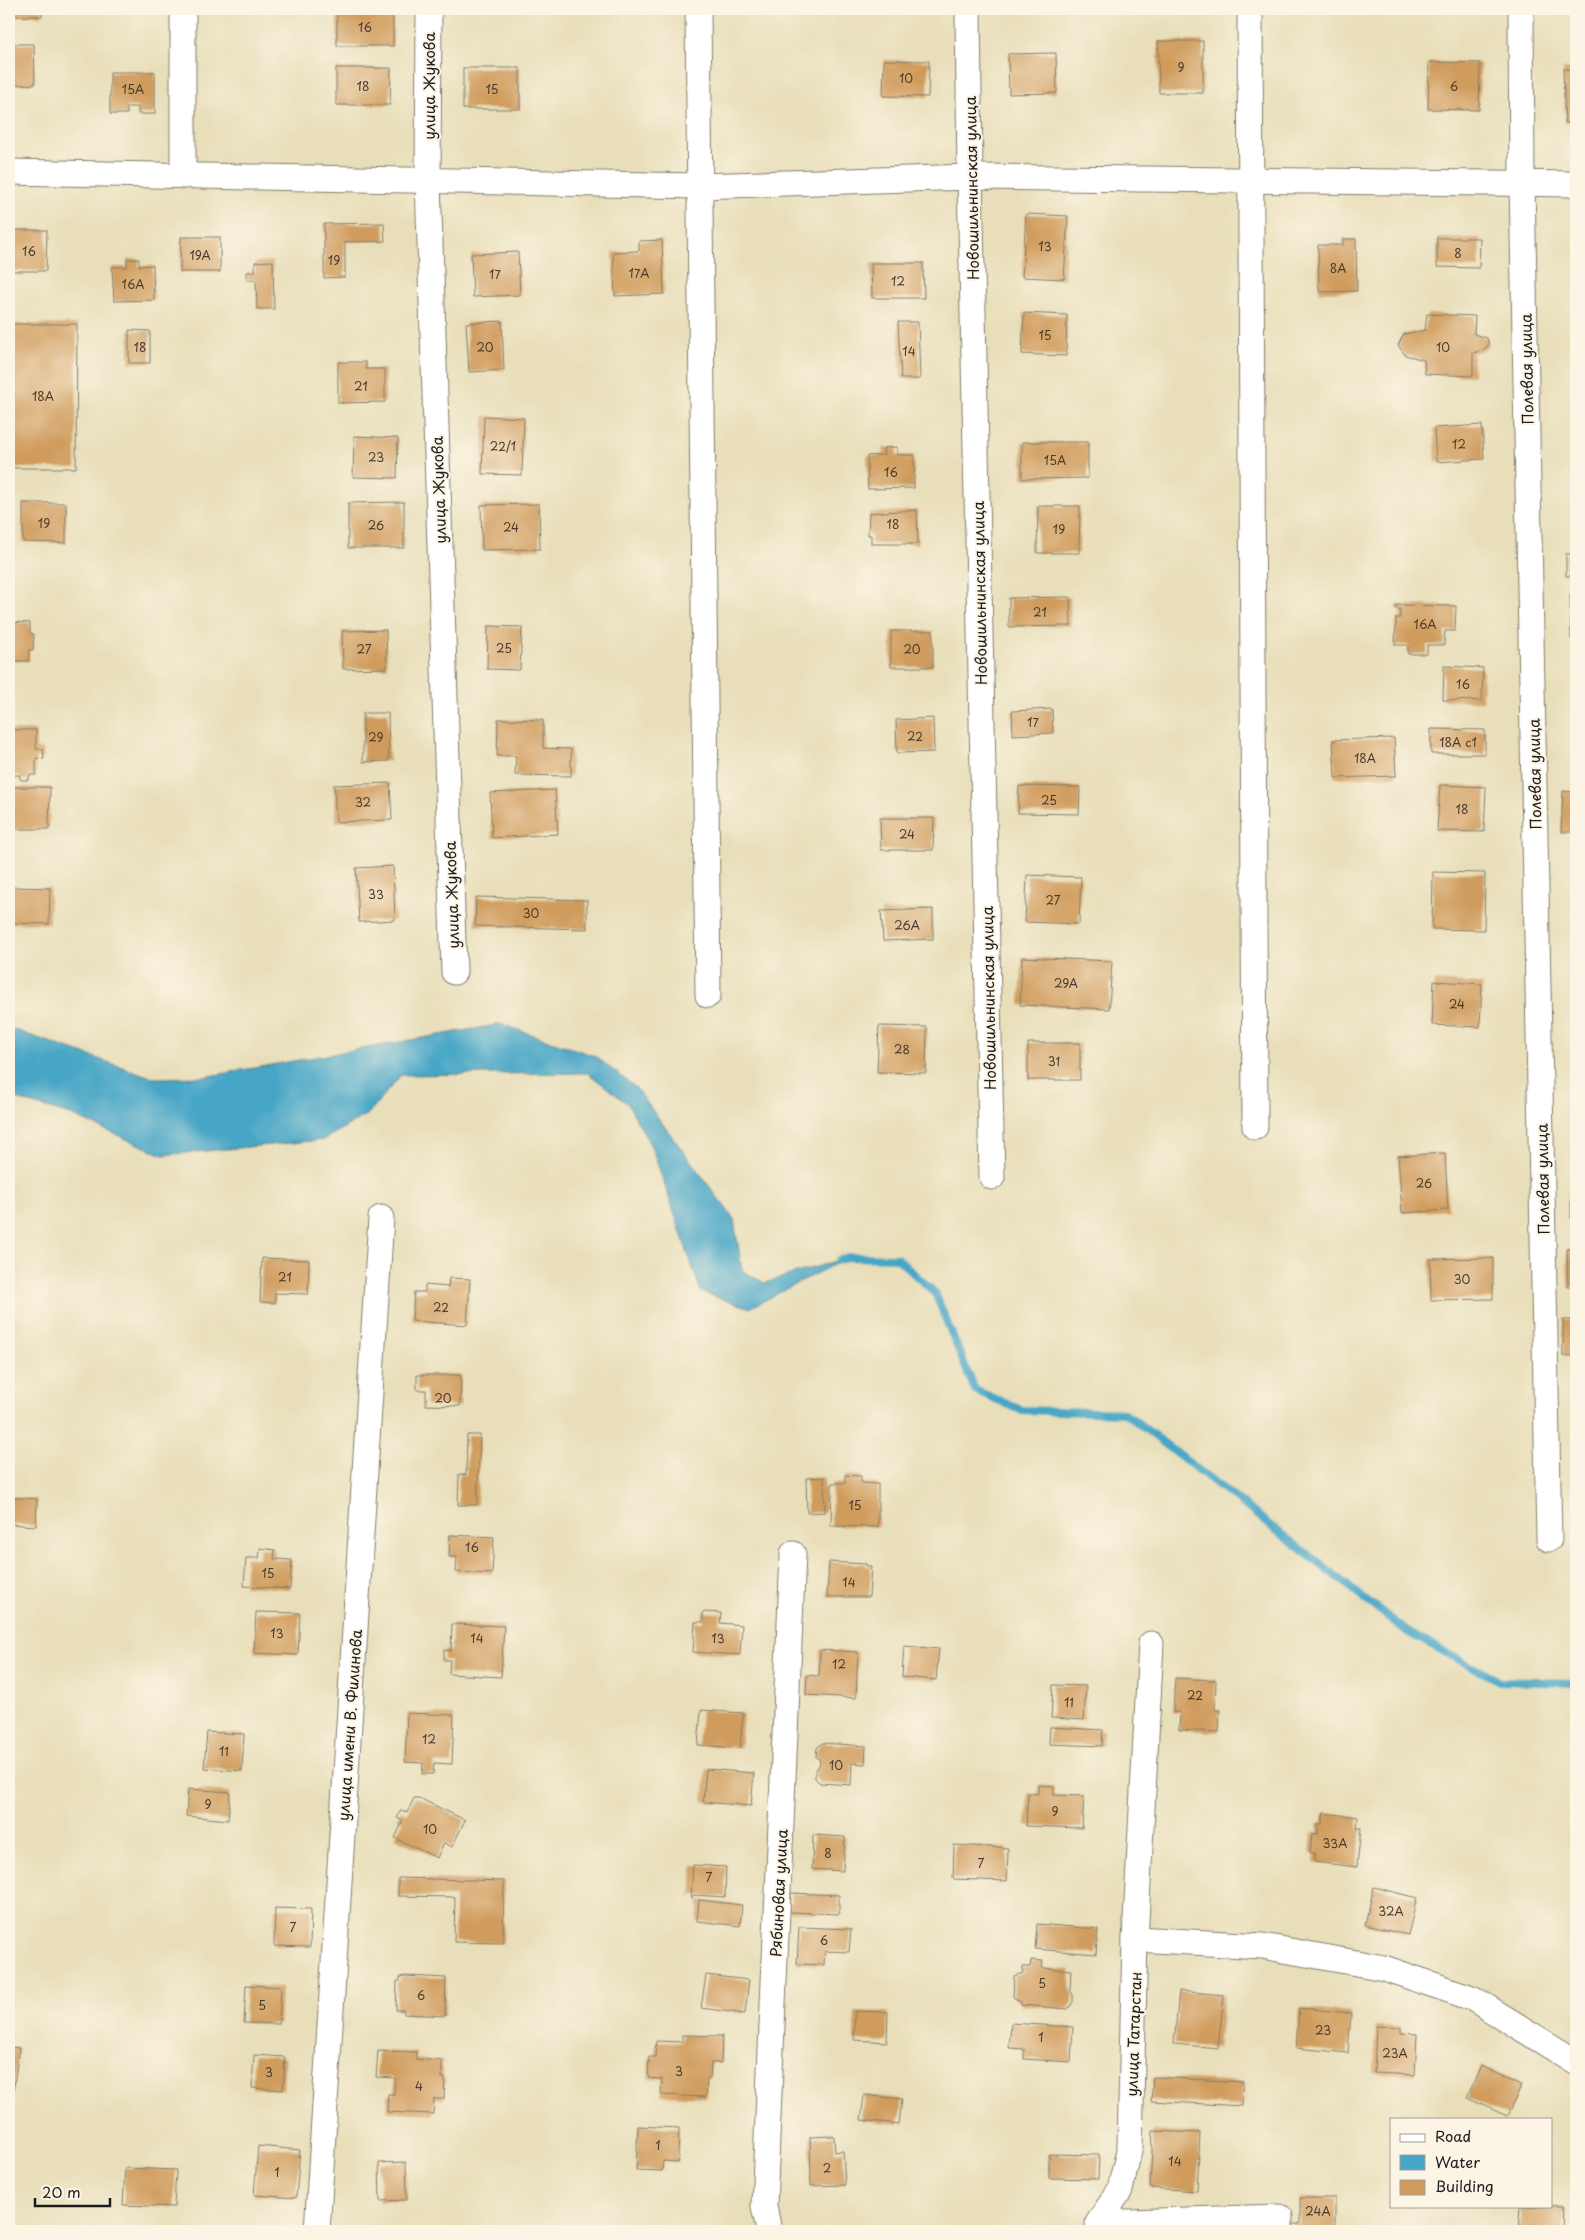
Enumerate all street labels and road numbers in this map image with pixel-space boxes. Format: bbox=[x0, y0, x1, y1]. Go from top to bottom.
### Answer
street label: улица Жукова bbox=[417, 32, 440, 140]
street label: Новошильнинская улица bbox=[958, 95, 984, 280]
street label: Полевая улица bbox=[1514, 313, 1538, 425]
street label: улица Жукова bbox=[425, 435, 451, 544]
street label: Новошильнинская улица bbox=[966, 500, 992, 685]
street label: Полевая улица bbox=[1522, 718, 1546, 830]
street label: улица Жукова bbox=[438, 840, 464, 949]
street label: Новошильнинская улица bbox=[975, 905, 1001, 1090]
street label: Полевая улица bbox=[1530, 1123, 1554, 1235]
street label: улица имени В. Филинова bbox=[331, 1628, 367, 1822]
street label: Рябиновая улица bbox=[763, 1828, 793, 1958]
street label: улица Татарстан bbox=[1119, 1971, 1147, 2097]

